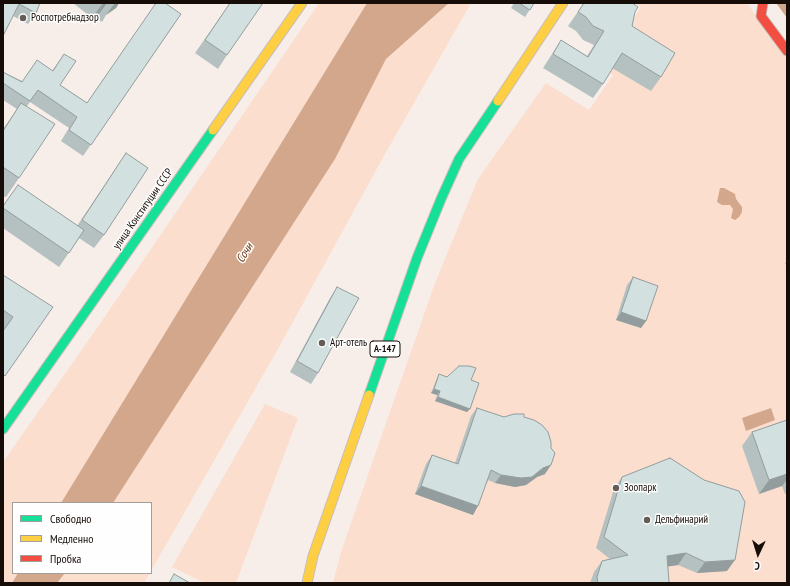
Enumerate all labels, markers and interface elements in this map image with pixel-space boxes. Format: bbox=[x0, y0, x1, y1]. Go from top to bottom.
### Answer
place label: Роспотребнадзор bbox=[31, 11, 99, 25]
marker: Роспотребнадзор bbox=[18, 13, 28, 23]
street label: улица Конституции СССР bbox=[110, 166, 176, 252]
water label: Сочи bbox=[233, 241, 257, 265]
place label: Арт-отель bbox=[330, 336, 367, 350]
marker: Арт-отель bbox=[317, 338, 327, 348]
road number: А-147 bbox=[370, 341, 400, 357]
place label: Зоопарк bbox=[624, 481, 656, 495]
marker: Зоопарк bbox=[611, 483, 621, 493]
legend bbox=[12, 502, 152, 574]
text: Свободно bbox=[50, 511, 92, 526]
place label: Дельфинарий bbox=[655, 513, 708, 527]
marker: Дельфинарий bbox=[642, 515, 652, 525]
text: Медленно bbox=[50, 531, 93, 546]
north arrow bbox=[738, 534, 778, 574]
text: Пробка bbox=[50, 551, 81, 566]
text: С bbox=[754, 559, 760, 573]

